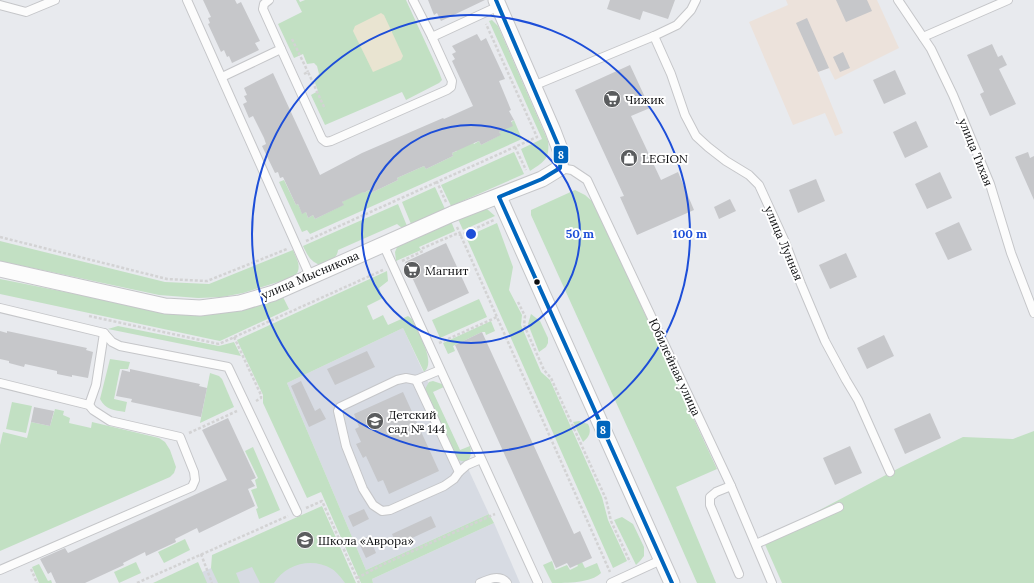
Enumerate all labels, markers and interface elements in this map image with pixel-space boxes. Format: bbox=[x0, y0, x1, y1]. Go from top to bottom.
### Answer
supermarket icon: Чижик bbox=[602, 89, 622, 109]
place label: Чижик bbox=[625, 92, 665, 107]
street label: улица Тихая bbox=[956, 116, 996, 188]
line badge: 8 bbox=[553, 145, 569, 164]
text: 8 bbox=[558, 148, 564, 162]
shop icon: LEGION bbox=[619, 148, 639, 168]
place label: LEGION bbox=[642, 151, 688, 166]
street label: улица Лунная bbox=[761, 203, 807, 283]
text: 50 m bbox=[566, 226, 594, 241]
text: 100 m bbox=[673, 226, 707, 241]
centre of rings bbox=[464, 227, 478, 241]
street label: улица Мысникова bbox=[259, 248, 361, 302]
supermarket icon: Магнит bbox=[402, 260, 422, 280]
place label: Магнит bbox=[425, 263, 468, 278]
unlabelled marker bbox=[532, 277, 542, 287]
street label: Юбилейная улица bbox=[646, 316, 704, 418]
place label: Детский сад № 144 bbox=[388, 407, 446, 436]
school or university icon: Детский сад № 144 bbox=[365, 411, 385, 431]
line badge: 8 bbox=[596, 420, 611, 439]
text: 8 bbox=[600, 423, 606, 437]
school or university icon: Школа «Аврора» bbox=[295, 530, 315, 550]
place label: Школа «Аврора» bbox=[318, 533, 414, 548]

